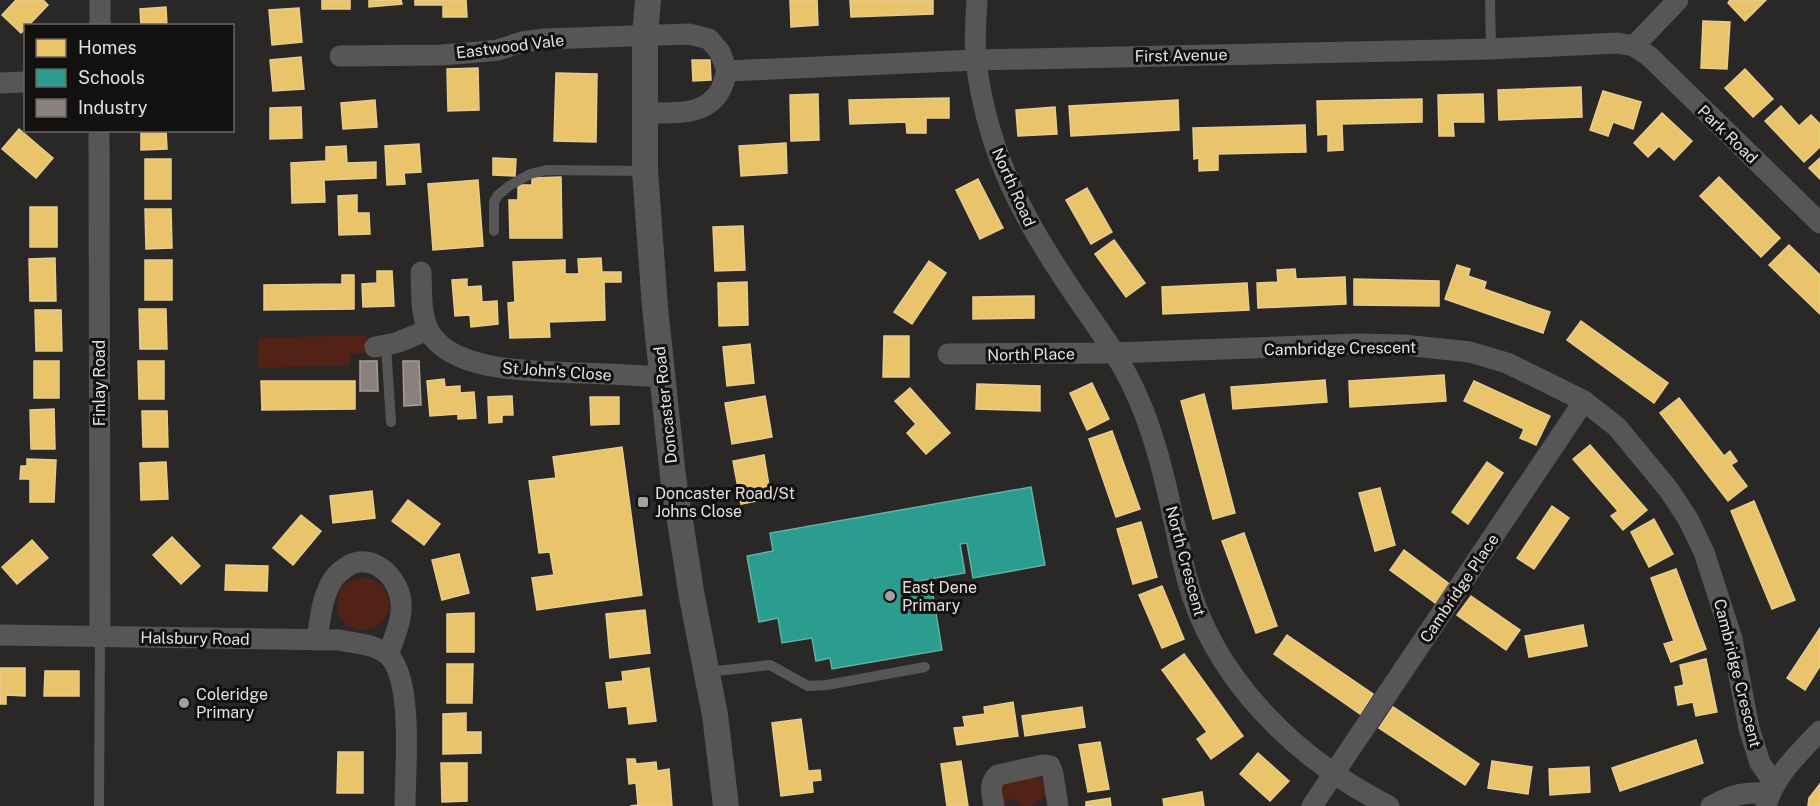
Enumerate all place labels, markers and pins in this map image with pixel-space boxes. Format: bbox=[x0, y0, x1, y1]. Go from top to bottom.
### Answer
place label: Doncaster Road/St Johns Close bbox=[655, 484, 795, 521]
marker: Doncaster Road/St Johns Close bbox=[636, 495, 650, 509]
place label: East Dene Primary bbox=[902, 578, 977, 615]
marker: East Dene Primary bbox=[883, 589, 897, 603]
place label: Coleridge Primary bbox=[196, 685, 268, 722]
marker: Coleridge Primary bbox=[177, 696, 191, 710]

